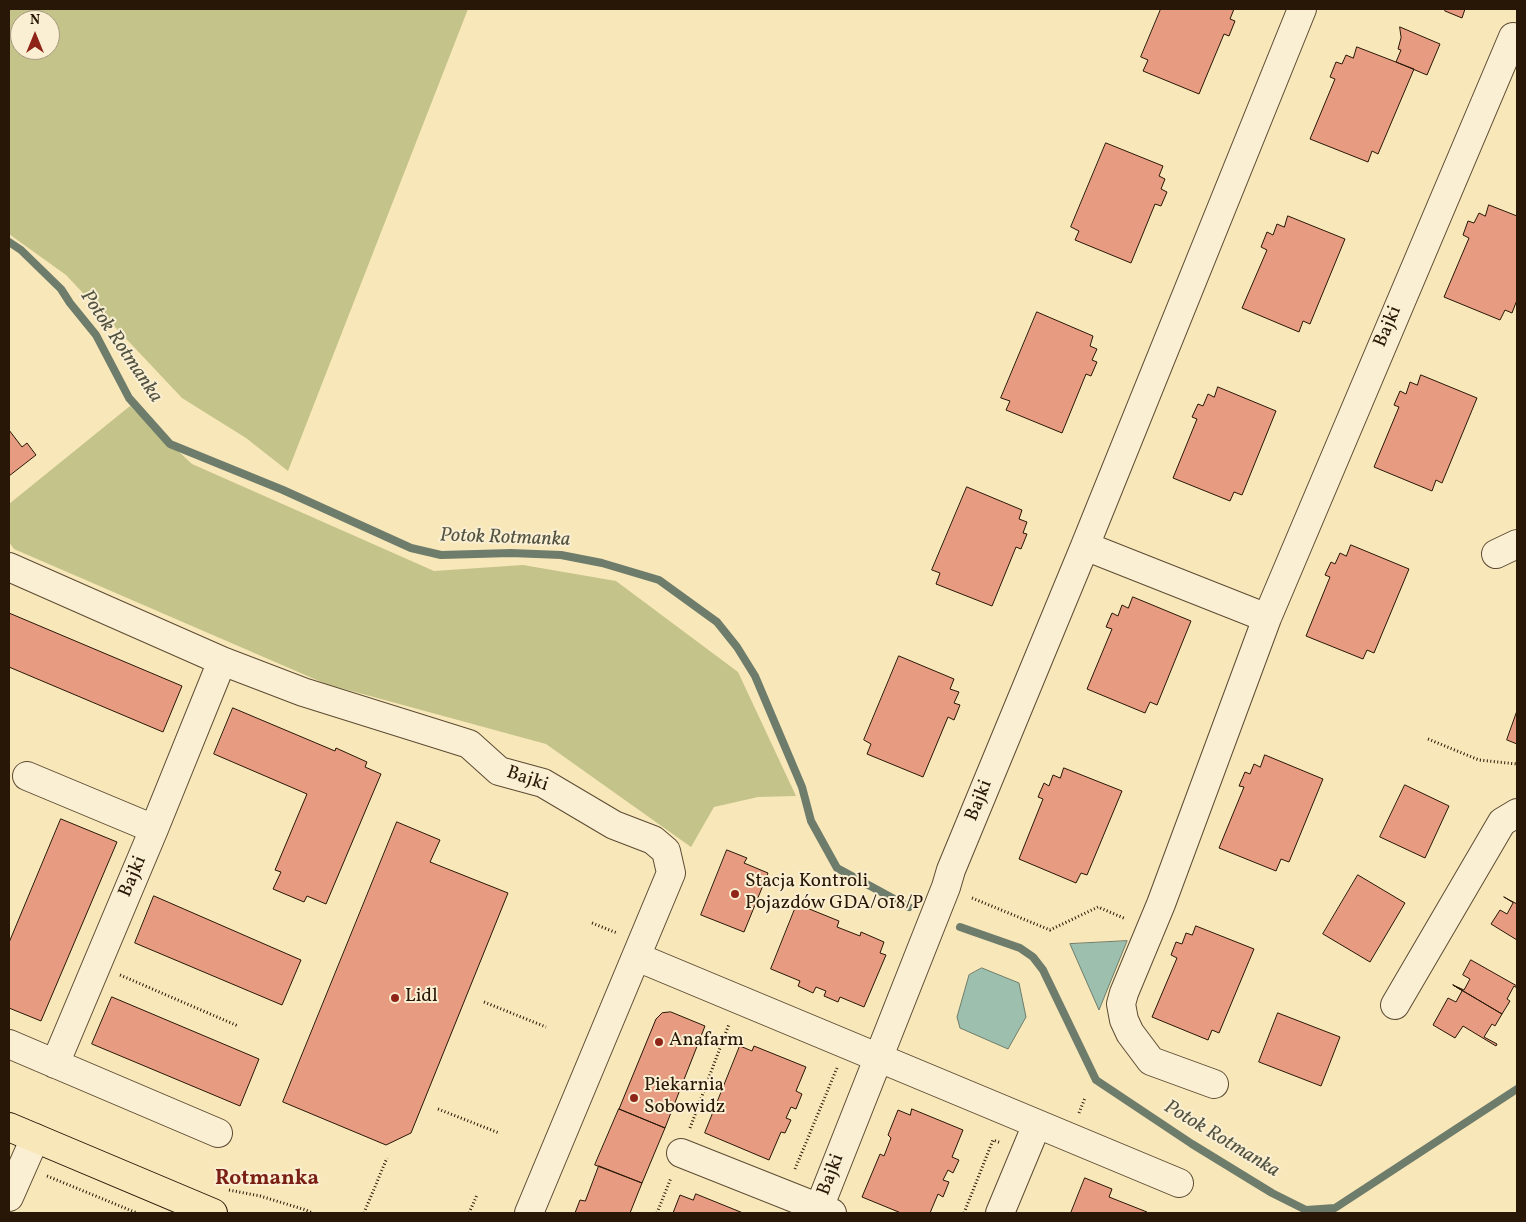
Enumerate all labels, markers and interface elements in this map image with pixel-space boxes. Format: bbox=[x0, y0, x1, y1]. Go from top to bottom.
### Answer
north arrow bbox=[10, 10, 60, 60]
text: N bbox=[30, 11, 40, 30]
water label: Potok Rotmanka bbox=[74, 286, 166, 408]
street label: Bajki bbox=[1370, 303, 1408, 351]
water label: Potok Rotmanka bbox=[439, 525, 571, 553]
street label: Bajki bbox=[503, 762, 551, 798]
street label: Bajki bbox=[961, 777, 999, 825]
street label: Bajki bbox=[115, 853, 153, 901]
place label: Stacja Kontroli Pojazdów GDA/018/P bbox=[745, 872, 923, 916]
marker: Stacja Kontroli Pojazdów GDA/018/P bbox=[729, 888, 741, 900]
place label: Lidl bbox=[405, 987, 438, 1009]
marker: Lidl bbox=[389, 992, 401, 1004]
place label: Anafarm bbox=[669, 1031, 744, 1053]
marker: Anafarm bbox=[653, 1036, 665, 1048]
place label: Piekarnia Sobowidz bbox=[644, 1076, 725, 1120]
marker: Piekarnia Sobowidz bbox=[628, 1092, 640, 1104]
water label: Potok Rotmanka bbox=[1159, 1096, 1283, 1184]
street label: Bajki bbox=[814, 1151, 850, 1199]
district label: Rotmanka bbox=[215, 1167, 319, 1193]

